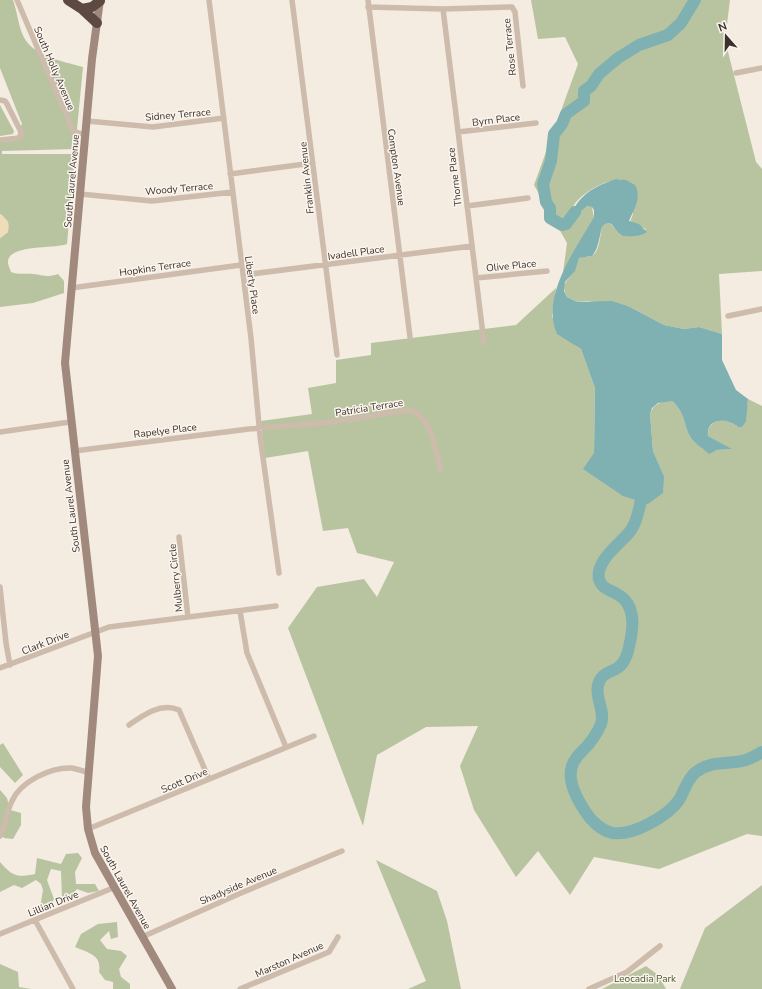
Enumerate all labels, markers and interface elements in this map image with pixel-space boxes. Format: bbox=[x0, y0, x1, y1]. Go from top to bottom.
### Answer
north arrow bbox=[706, 16, 746, 56]
street label: Rose Terrace bbox=[500, 17, 520, 76]
text: N bbox=[716, 19, 729, 36]
street label: South Holly Avenue bbox=[30, 24, 78, 112]
street label: Sidney Terrace bbox=[145, 105, 211, 125]
street label: Byrn Place bbox=[471, 110, 521, 130]
street label: Compton Avenue bbox=[384, 128, 408, 207]
street label: South Laurel Avenue bbox=[61, 134, 83, 228]
street label: Franklin Avenue bbox=[296, 141, 318, 215]
street label: Thorne Place bbox=[444, 147, 466, 207]
street label: Woody Terrace bbox=[145, 179, 214, 199]
street label: Ivadell Place bbox=[327, 242, 385, 264]
street label: Liberty Place bbox=[241, 255, 263, 315]
street label: Hopkins Terrace bbox=[118, 256, 192, 280]
street label: Olive Place bbox=[485, 256, 537, 276]
street label: Patricia Terrace bbox=[334, 396, 404, 420]
street label: Rapelye Place bbox=[133, 420, 197, 442]
street label: South Laurel Avenue bbox=[58, 458, 84, 553]
street label: Mulberry Circle bbox=[165, 543, 187, 613]
street label: Clark Drive bbox=[20, 627, 71, 658]
street label: Scott Drive bbox=[159, 765, 210, 797]
street label: South Laurel Avenue bbox=[96, 843, 154, 932]
street label: Shadyside Avenue bbox=[198, 863, 279, 909]
street label: Lillian Drive bbox=[26, 887, 81, 920]
street label: Marston Avenue bbox=[253, 939, 326, 981]
park label: Leocadia Park bbox=[614, 972, 677, 986]

